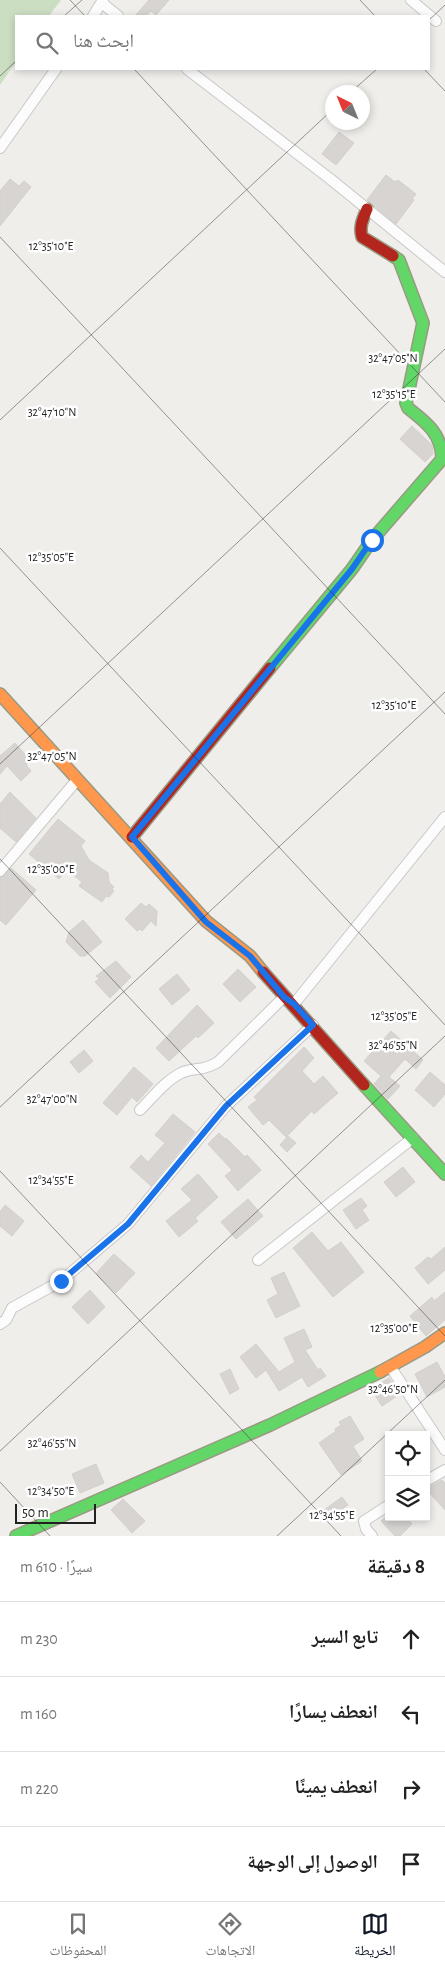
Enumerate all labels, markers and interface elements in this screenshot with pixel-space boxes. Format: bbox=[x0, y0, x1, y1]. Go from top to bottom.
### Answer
search box bbox=[15, 15, 430, 70]
icon: search bbox=[33, 29, 61, 57]
text: ابحث هنا bbox=[73, 32, 134, 51]
north arrow bbox=[325, 85, 370, 130]
text: 12°35'10"E bbox=[29, 240, 74, 252]
text: 32°47'05"N bbox=[368, 352, 418, 364]
text: 12°35'15"E bbox=[372, 388, 416, 400]
text: 32°47'10"N bbox=[28, 406, 76, 418]
route start bbox=[361, 529, 384, 552]
text: 12°35'05"E bbox=[28, 551, 74, 563]
text: 12°35'10"E bbox=[372, 699, 417, 711]
text: 32°47'05"N bbox=[27, 750, 77, 762]
text: 12°35'00"E bbox=[28, 863, 75, 875]
text: 12°35'05"E bbox=[371, 1010, 417, 1022]
text: 32°46'55"N bbox=[369, 1039, 417, 1051]
text: 32°47'00"N bbox=[27, 1093, 77, 1105]
text: 12°34'55"E bbox=[29, 1174, 74, 1186]
route end bbox=[50, 1270, 73, 1293]
text: 12°35'00"E bbox=[371, 1322, 418, 1334]
text: 32°46'50"N bbox=[368, 1383, 418, 1395]
map controls bbox=[385, 1431, 430, 1521]
button: locate bbox=[385, 1431, 430, 1476]
text: 32°46'55"N bbox=[28, 1437, 76, 1449]
button: layers bbox=[385, 1476, 430, 1521]
text: 12°34'50"E bbox=[28, 1485, 74, 1497]
scale bar bbox=[15, 1501, 96, 1524]
text: 50 m bbox=[22, 1506, 49, 1520]
text: 12°34'55"E bbox=[310, 1509, 355, 1521]
text: 8 دقيقة bbox=[367, 1556, 425, 1577]
text: سيرًا · 610 m bbox=[20, 1559, 92, 1575]
icon: ahead bbox=[397, 1625, 425, 1653]
text: تابع السير bbox=[312, 1628, 378, 1647]
text: 230 m bbox=[20, 1631, 58, 1647]
icon: left bbox=[397, 1700, 425, 1728]
text: انعطف يسارًا bbox=[289, 1703, 378, 1722]
text: 160 m bbox=[20, 1706, 57, 1722]
icon: right bbox=[397, 1775, 425, 1803]
text: انعطف يمينًا bbox=[295, 1778, 378, 1797]
text: 220 m bbox=[20, 1781, 58, 1797]
icon: arrive bbox=[397, 1850, 425, 1878]
text: الوصول إلى الوجهة bbox=[247, 1853, 378, 1872]
tab: المحفوظات bbox=[50, 1910, 106, 1964]
tab: الاتجاهات bbox=[206, 1910, 255, 1964]
tab: الخريطة bbox=[354, 1910, 395, 1964]

